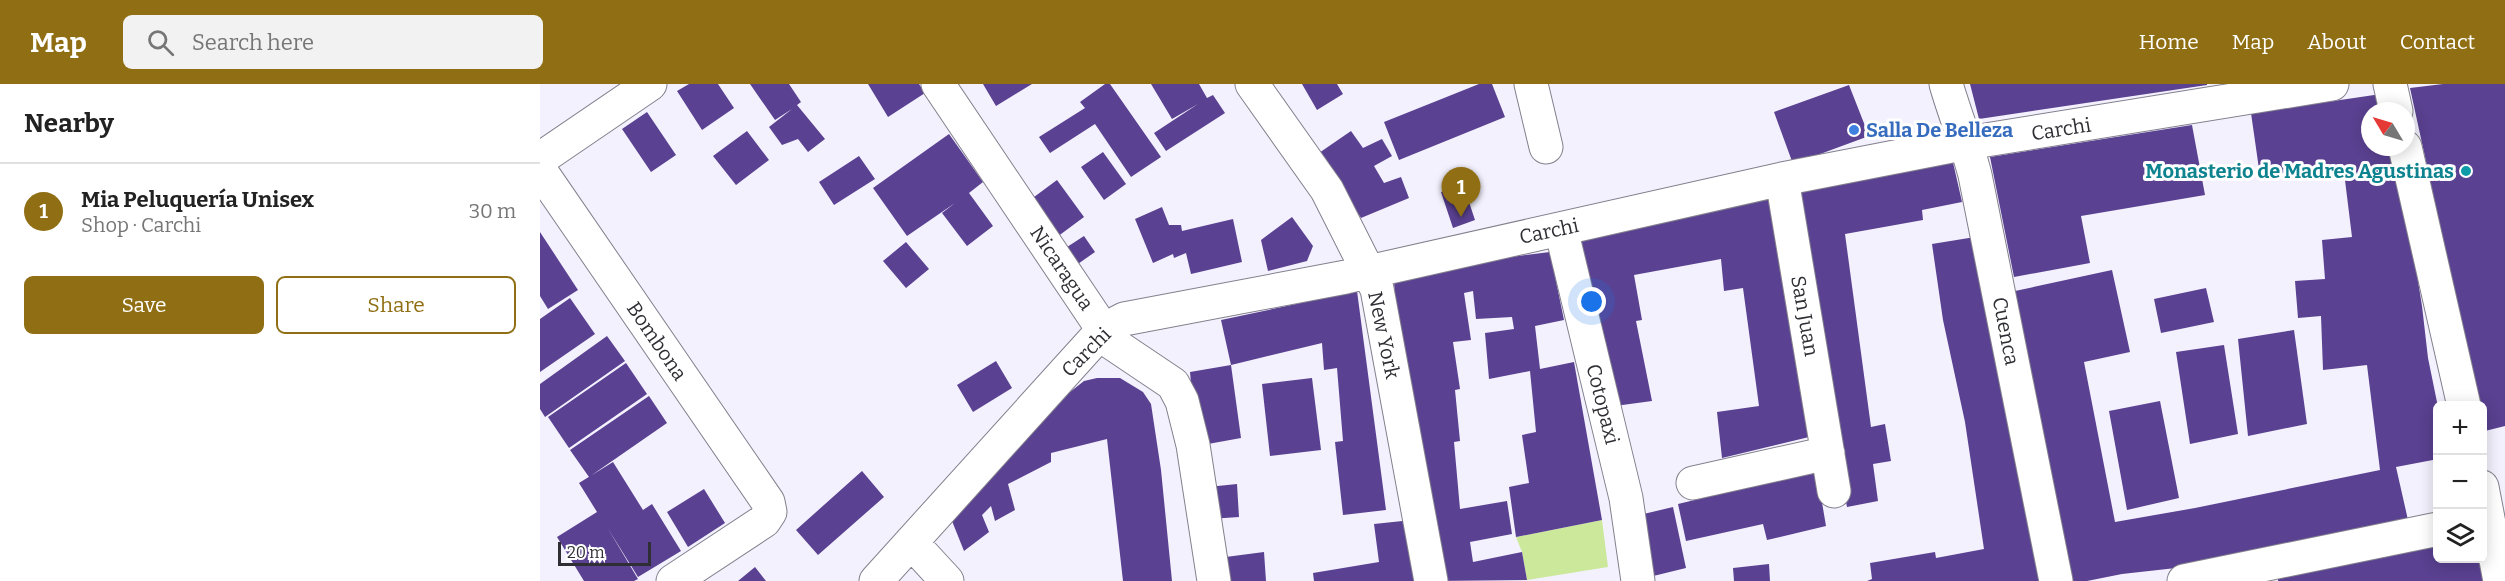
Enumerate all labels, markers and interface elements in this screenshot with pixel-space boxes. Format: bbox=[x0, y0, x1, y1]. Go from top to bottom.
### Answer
search box bbox=[123, 15, 543, 69]
text: Map bbox=[30, 26, 87, 59]
icon: search bbox=[144, 26, 177, 59]
text: Search here bbox=[192, 29, 314, 56]
text: Home bbox=[2139, 29, 2199, 55]
text: Map bbox=[2232, 29, 2274, 55]
text: About bbox=[2307, 29, 2367, 55]
text: Contact bbox=[2400, 29, 2475, 55]
north arrow bbox=[2361, 102, 2415, 156]
text: Nearby bbox=[24, 108, 114, 139]
street label: Carchi bbox=[2029, 112, 2093, 146]
place label: Salla De Belleza bbox=[1866, 118, 2013, 142]
marker: Salla De Belleza bbox=[1847, 123, 1861, 137]
place label: Monasterio de Madres Agustinas bbox=[2145, 159, 2454, 183]
marker: Monasterio de Madres Agustinas bbox=[2459, 164, 2473, 178]
pin: 1 bbox=[1442, 168, 1480, 217]
text: Mia Peluquería Unisex bbox=[81, 186, 314, 213]
text: 1 bbox=[39, 199, 48, 223]
text: 30 m bbox=[469, 199, 516, 223]
text: Shop · Carchi bbox=[81, 213, 201, 237]
street label: Carchi bbox=[1517, 213, 1581, 249]
street label: Nicaragua bbox=[1025, 221, 1099, 315]
street label: San Juan bbox=[1786, 274, 1824, 359]
button: Save bbox=[24, 276, 264, 334]
button: Share bbox=[276, 276, 516, 334]
your location bbox=[1577, 287, 1606, 316]
street label: New York bbox=[1363, 289, 1405, 382]
street label: Cuenca bbox=[1988, 295, 2024, 367]
street label: Bombona bbox=[622, 297, 692, 385]
street label: Carchi bbox=[1056, 322, 1116, 382]
street label: Cotopaxi bbox=[1581, 361, 1625, 447]
map controls bbox=[2433, 401, 2487, 563]
button: + bbox=[2433, 401, 2487, 455]
button: − bbox=[2433, 455, 2487, 509]
button: layers bbox=[2433, 509, 2487, 563]
scale bar bbox=[558, 539, 651, 566]
text: 20 m bbox=[567, 543, 604, 562]

